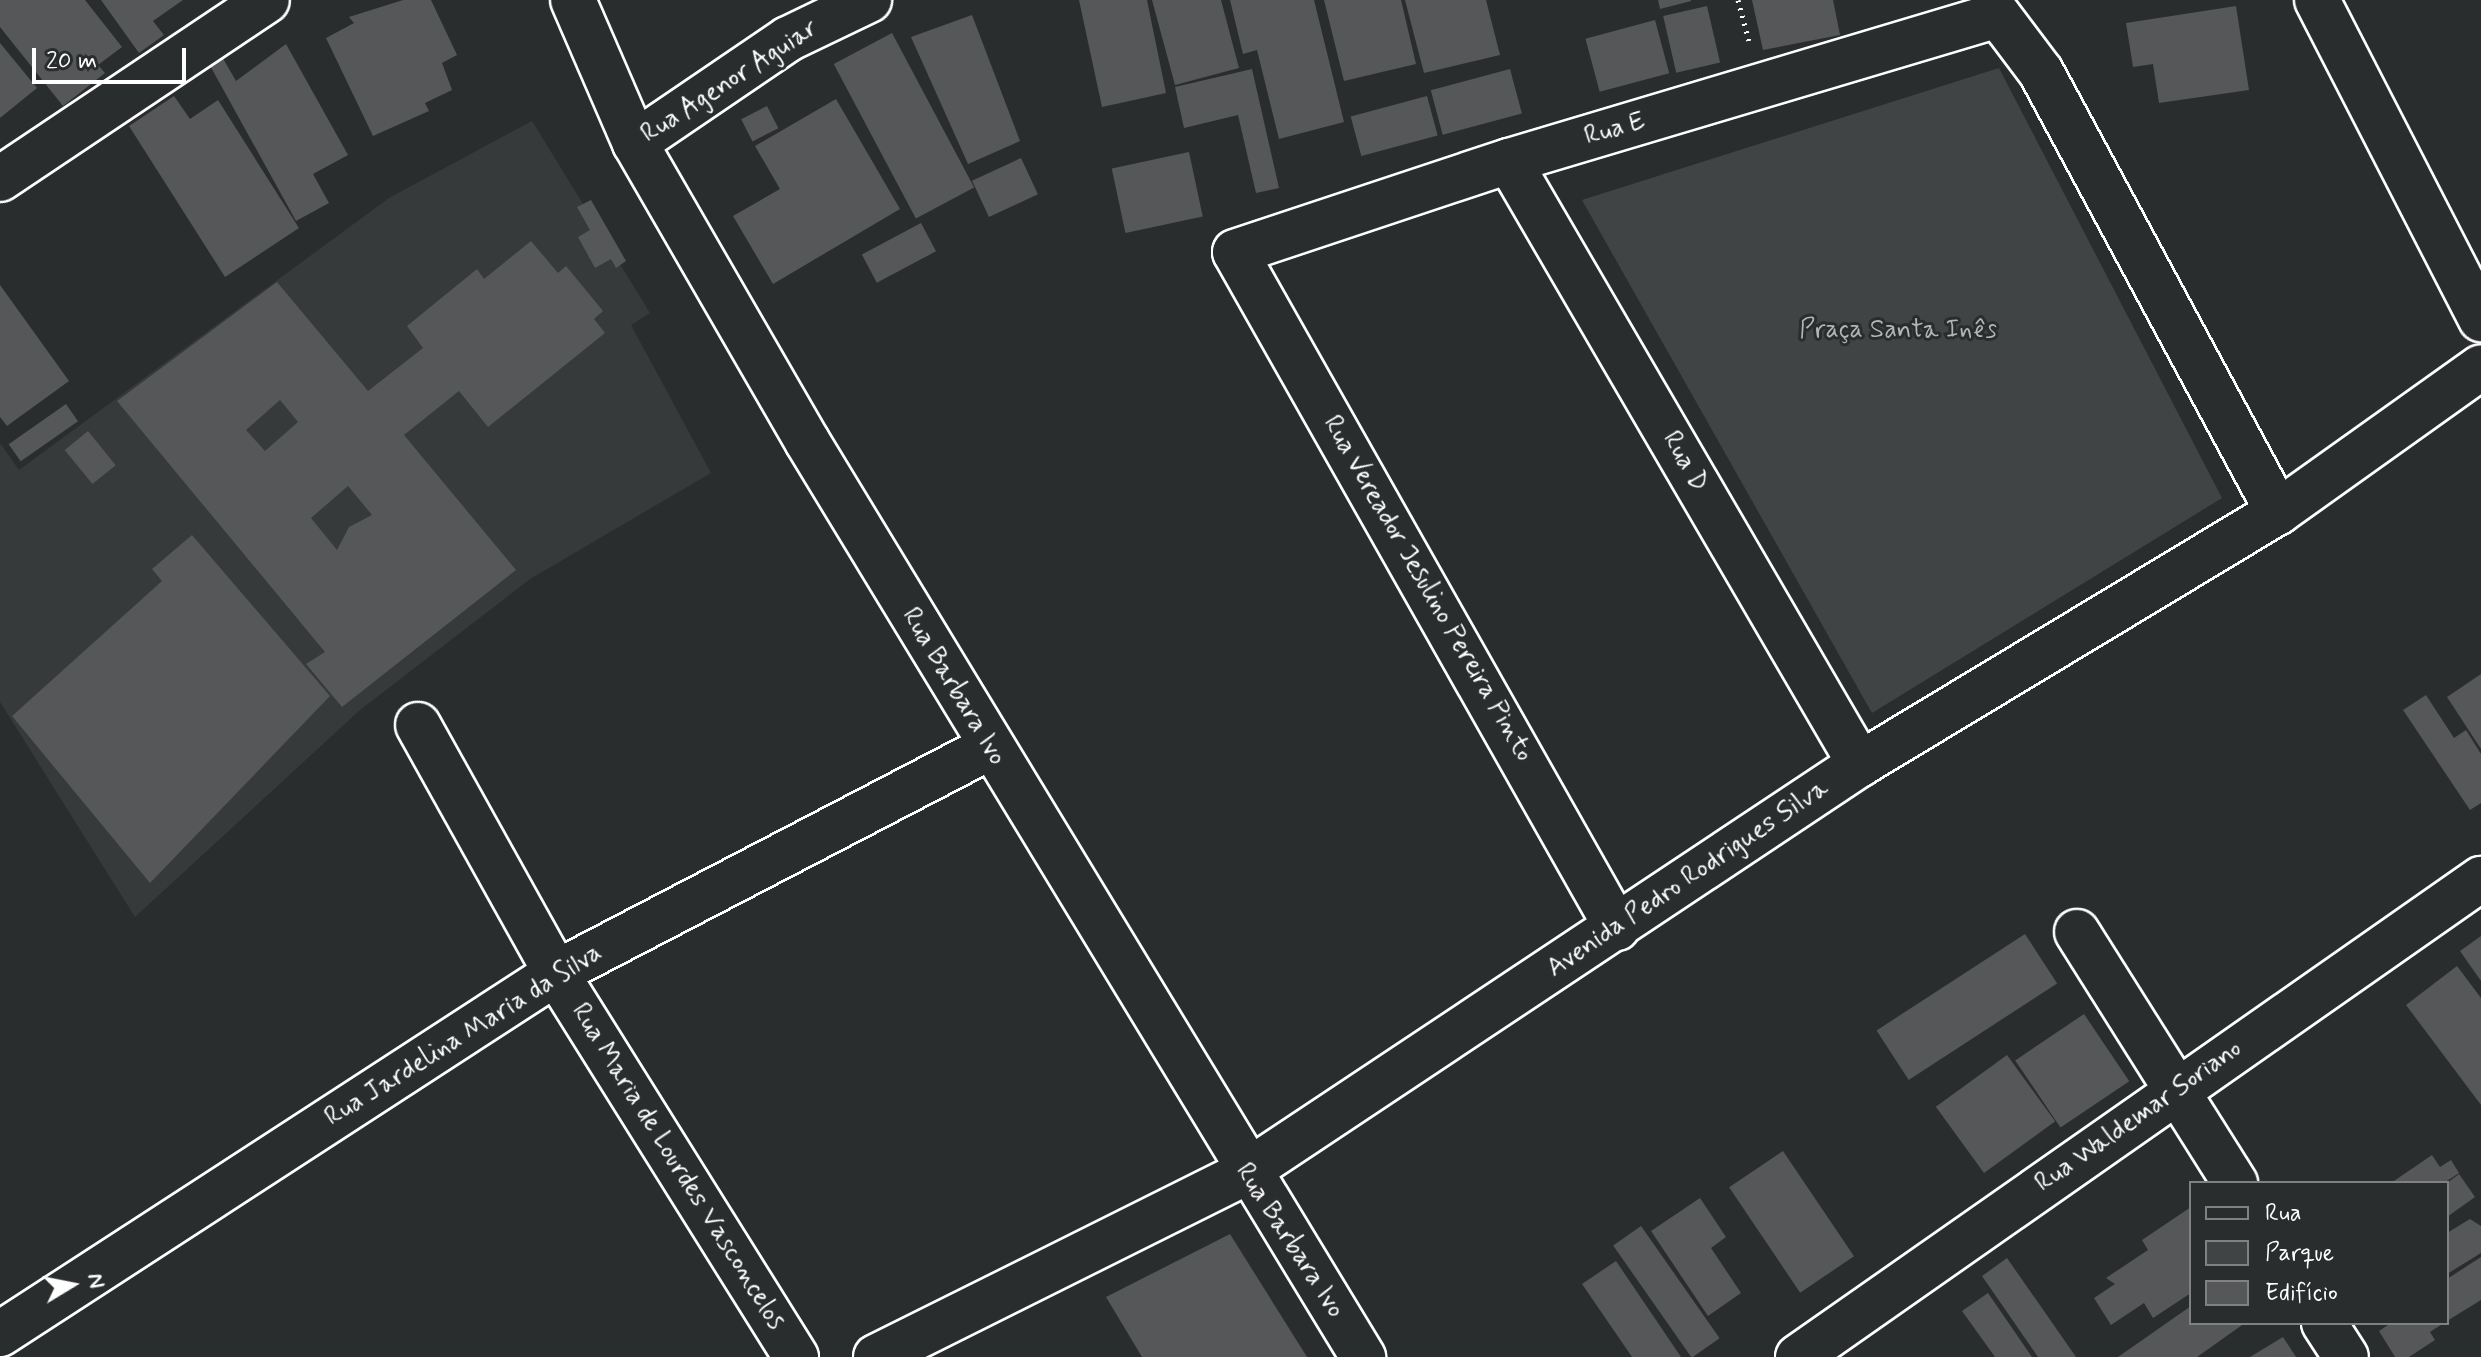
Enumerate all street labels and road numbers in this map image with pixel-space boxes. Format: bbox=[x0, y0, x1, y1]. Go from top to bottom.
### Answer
street label: Rua Agenor Aguiar bbox=[638, 15, 822, 149]
street label: Rua E bbox=[1581, 106, 1649, 154]
street label: Rua Vereador Jesulino Pereira Pinto bbox=[1315, 411, 1539, 767]
street label: Rua D bbox=[1654, 426, 1714, 498]
street label: Rua Barbara Ivo bbox=[892, 601, 1014, 773]
street label: Avenida Pedro Rodrigues Silva bbox=[1544, 775, 1832, 983]
street label: Rua Jardelina Maria da Silva bbox=[322, 939, 606, 1133]
street label: Rua Maria de Lourdes Vasconcelos bbox=[566, 1002, 788, 1332]
street label: Rua Waldemar Soriano bbox=[2024, 1030, 2254, 1204]
street label: Rua Barbara Ivo bbox=[1226, 1156, 1352, 1326]

